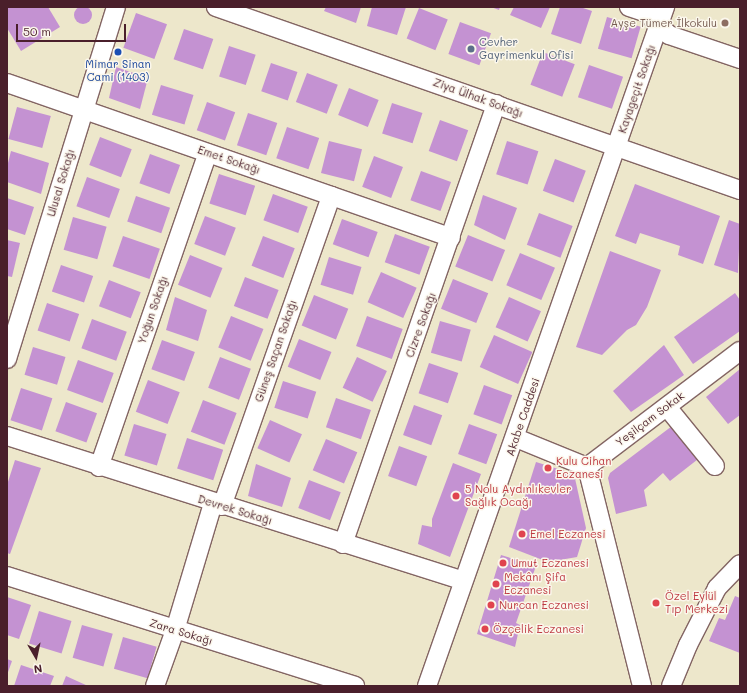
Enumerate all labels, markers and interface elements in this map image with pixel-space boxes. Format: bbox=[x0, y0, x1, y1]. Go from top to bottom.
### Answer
scale bar bbox=[18, 16, 128, 42]
place label: Ayşe Tümer İlkokulu bbox=[610, 16, 717, 30]
marker: Ayşe Tümer İlkokulu bbox=[720, 18, 730, 28]
text: 50 m bbox=[23, 23, 51, 39]
place label: Cevher Gayrimenkul Ofisi bbox=[479, 36, 574, 62]
street label: Kayageçit Sokağı bbox=[616, 43, 658, 135]
marker: Cevher Gayrimenkul Ofisi bbox=[466, 44, 476, 54]
marker: Mimar Sinan Cami (1403) bbox=[113, 47, 123, 57]
place label: Mimar Sinan Cami (1403) bbox=[85, 58, 151, 84]
street label: Ziya Ülhak Sokağı bbox=[431, 76, 525, 120]
street label: Emet Sokağı bbox=[196, 143, 262, 177]
street label: Ulusal Sokağı bbox=[44, 148, 78, 218]
street label: Yoğun Sokağı bbox=[135, 274, 171, 346]
street label: Cizre Sokağı bbox=[403, 291, 439, 359]
street label: Güneş Saçan Sokağı bbox=[252, 298, 300, 404]
street label: Akabe Caddesi bbox=[503, 376, 543, 458]
street label: Yeşilçam Sokak bbox=[613, 389, 687, 449]
place label: Kulu Cihan Eczanesi bbox=[556, 455, 611, 481]
marker: Kulu Cihan Eczanesi bbox=[543, 463, 553, 473]
place label: 5 Nolu Aydınlıkevler Sağlık Ocağı bbox=[465, 483, 572, 509]
marker: 5 Nolu Aydınlıkevler Sağlık Ocağı bbox=[450, 490, 462, 502]
street label: Devrek Sokağı bbox=[196, 492, 274, 528]
place label: Emel Eczanesi bbox=[530, 527, 606, 541]
marker: Emel Eczanesi bbox=[517, 529, 527, 539]
place label: Umut Eczanesi bbox=[511, 556, 589, 570]
marker: Umut Eczanesi bbox=[498, 558, 508, 568]
place label: Mekânı Şifa Eczanesi bbox=[504, 571, 566, 597]
marker: Mekânı Şifa Eczanesi bbox=[491, 579, 501, 589]
place label: Özel Eylül Tıp Merkezi bbox=[665, 590, 728, 616]
marker: Özel Eylül Tıp Merkezi bbox=[650, 597, 662, 609]
place label: Nurcan Eczanesi bbox=[499, 598, 589, 612]
marker: Nurcan Eczanesi bbox=[486, 600, 496, 610]
street label: Zara Sokağı bbox=[148, 616, 214, 648]
place label: Özçelik Eczanesi bbox=[493, 622, 584, 636]
marker: Özçelik Eczanesi bbox=[480, 624, 490, 634]
north arrow bbox=[16, 637, 56, 677]
text: N bbox=[33, 661, 43, 677]

